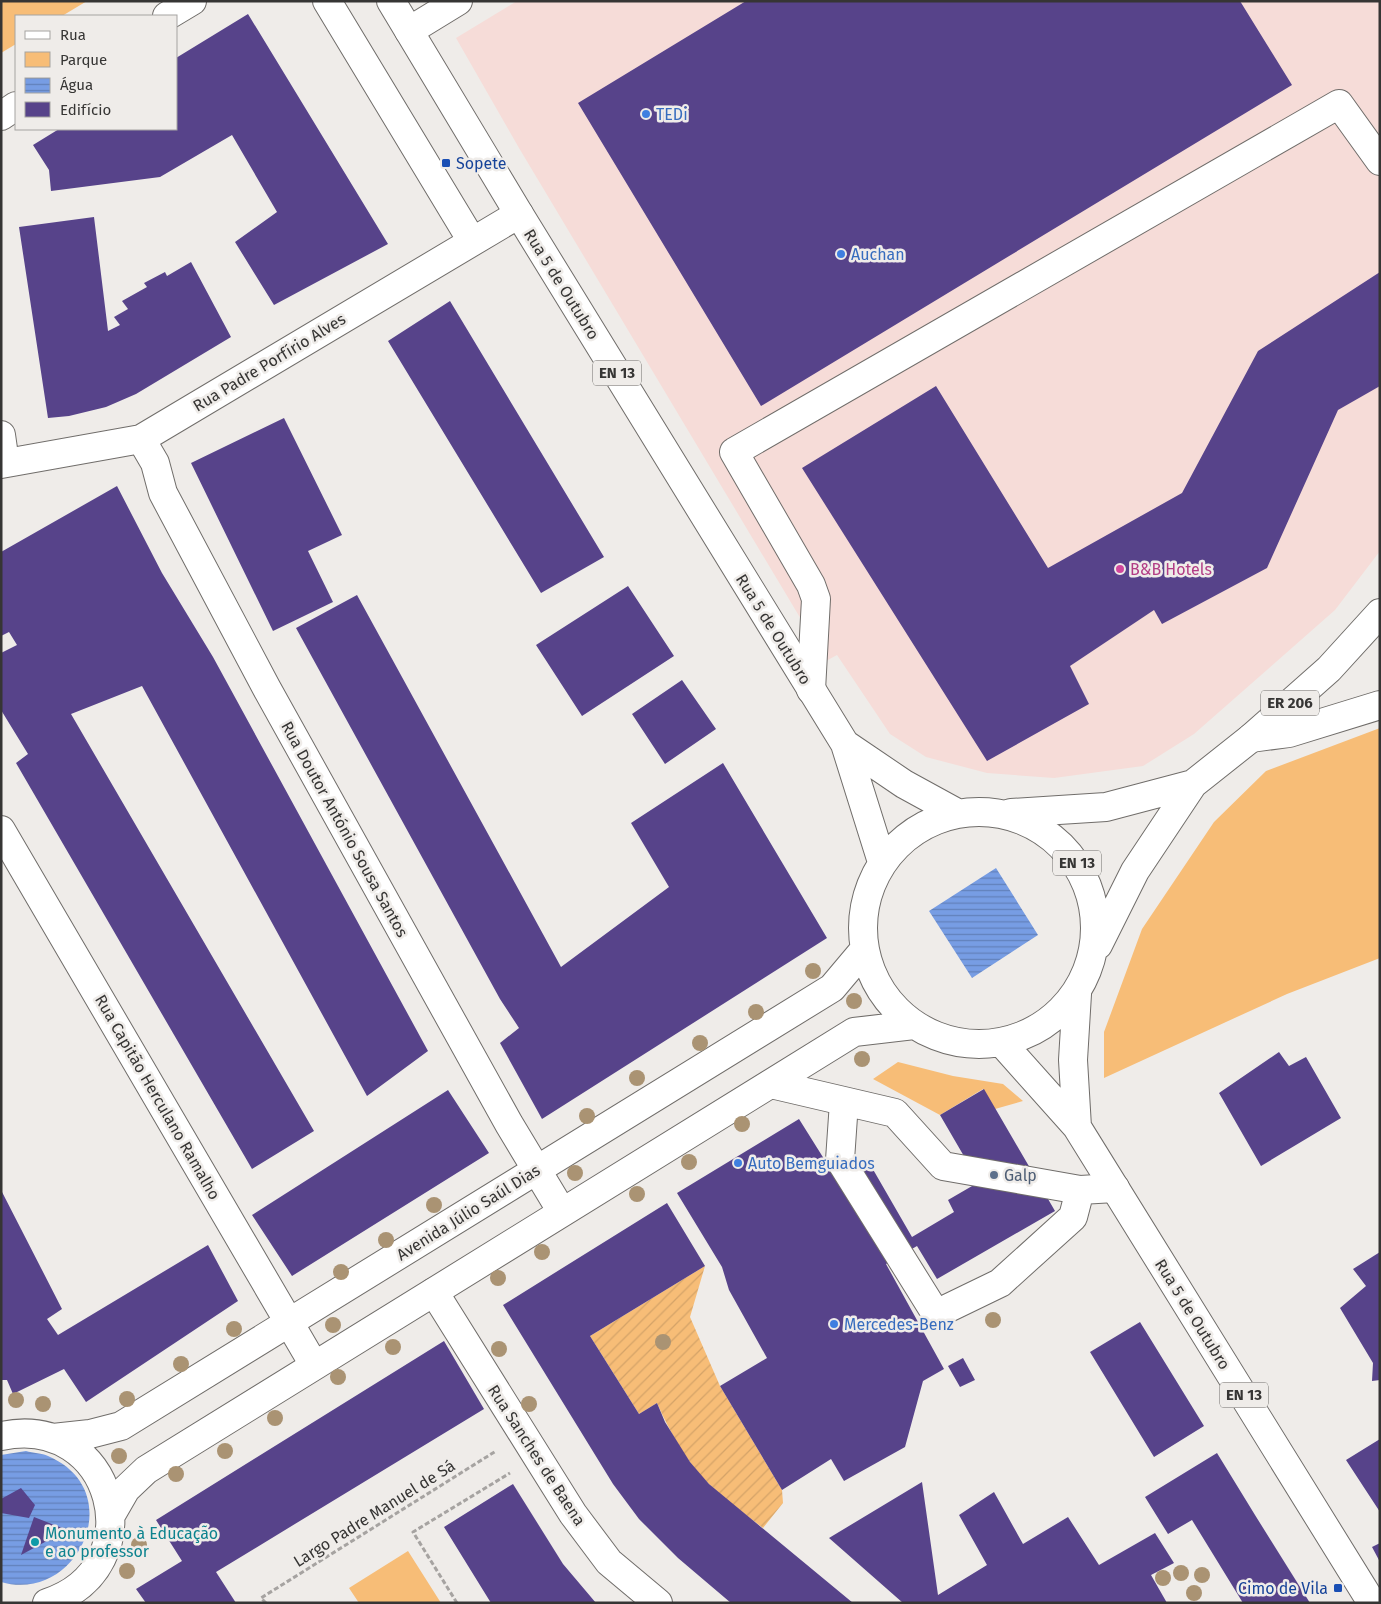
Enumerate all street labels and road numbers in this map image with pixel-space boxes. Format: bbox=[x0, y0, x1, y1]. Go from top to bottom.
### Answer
street label: Rua 5 de Outubro bbox=[520, 225, 603, 343]
street label: Rua Padre Porfírio Alves bbox=[190, 309, 349, 415]
road number: EN 13 bbox=[593, 360, 641, 386]
street label: Rua 5 de Outubro bbox=[732, 570, 815, 688]
road number: ER 206 bbox=[1261, 690, 1319, 716]
street label: Rua Doutor António Sousa Santos bbox=[277, 718, 412, 940]
road number: EN 13 bbox=[1053, 850, 1101, 876]
street label: Rua Capitão Herculano Ramalho bbox=[91, 991, 224, 1203]
street label: Avenida Júlio Saúl Dias bbox=[393, 1160, 544, 1264]
street label: Rua 5 de Outubro bbox=[1151, 1255, 1234, 1373]
street label: Rua Sanches de Baena bbox=[484, 1381, 589, 1529]
road number: EN 13 bbox=[1220, 1382, 1268, 1408]
street label: Largo Padre Manuel de Sá bbox=[290, 1456, 459, 1571]

